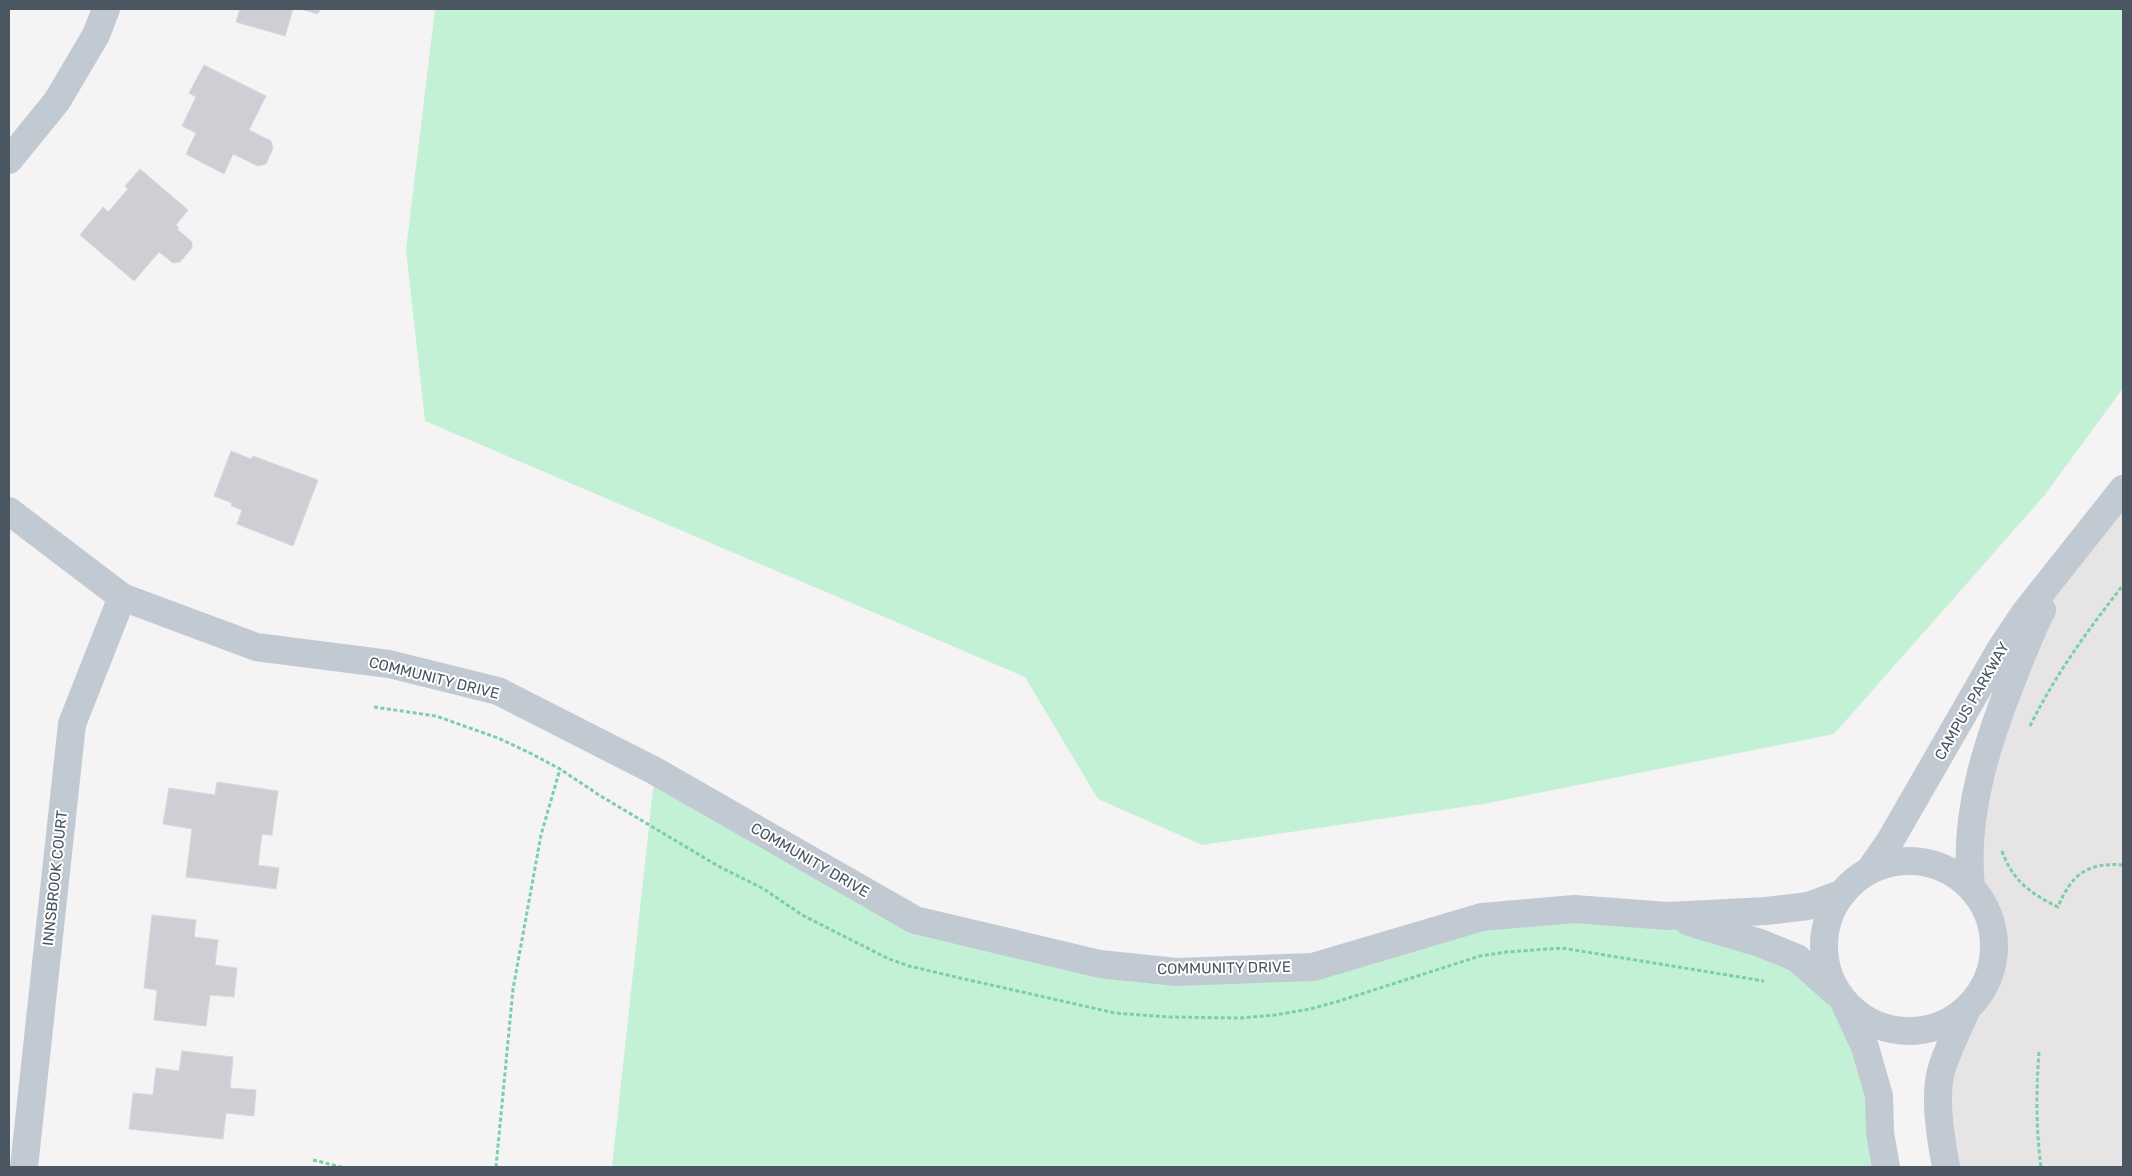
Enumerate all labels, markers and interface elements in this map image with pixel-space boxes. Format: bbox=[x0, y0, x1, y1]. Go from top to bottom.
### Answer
street label: CAMPUS PARKWAY bbox=[1931, 639, 2013, 763]
street label: COMMUNITY DRIVE bbox=[367, 653, 501, 703]
street label: INNSBROOK COURT bbox=[39, 809, 71, 947]
street label: COMMUNITY DRIVE bbox=[748, 819, 872, 901]
street label: COMMUNITY DRIVE bbox=[1157, 958, 1291, 978]

